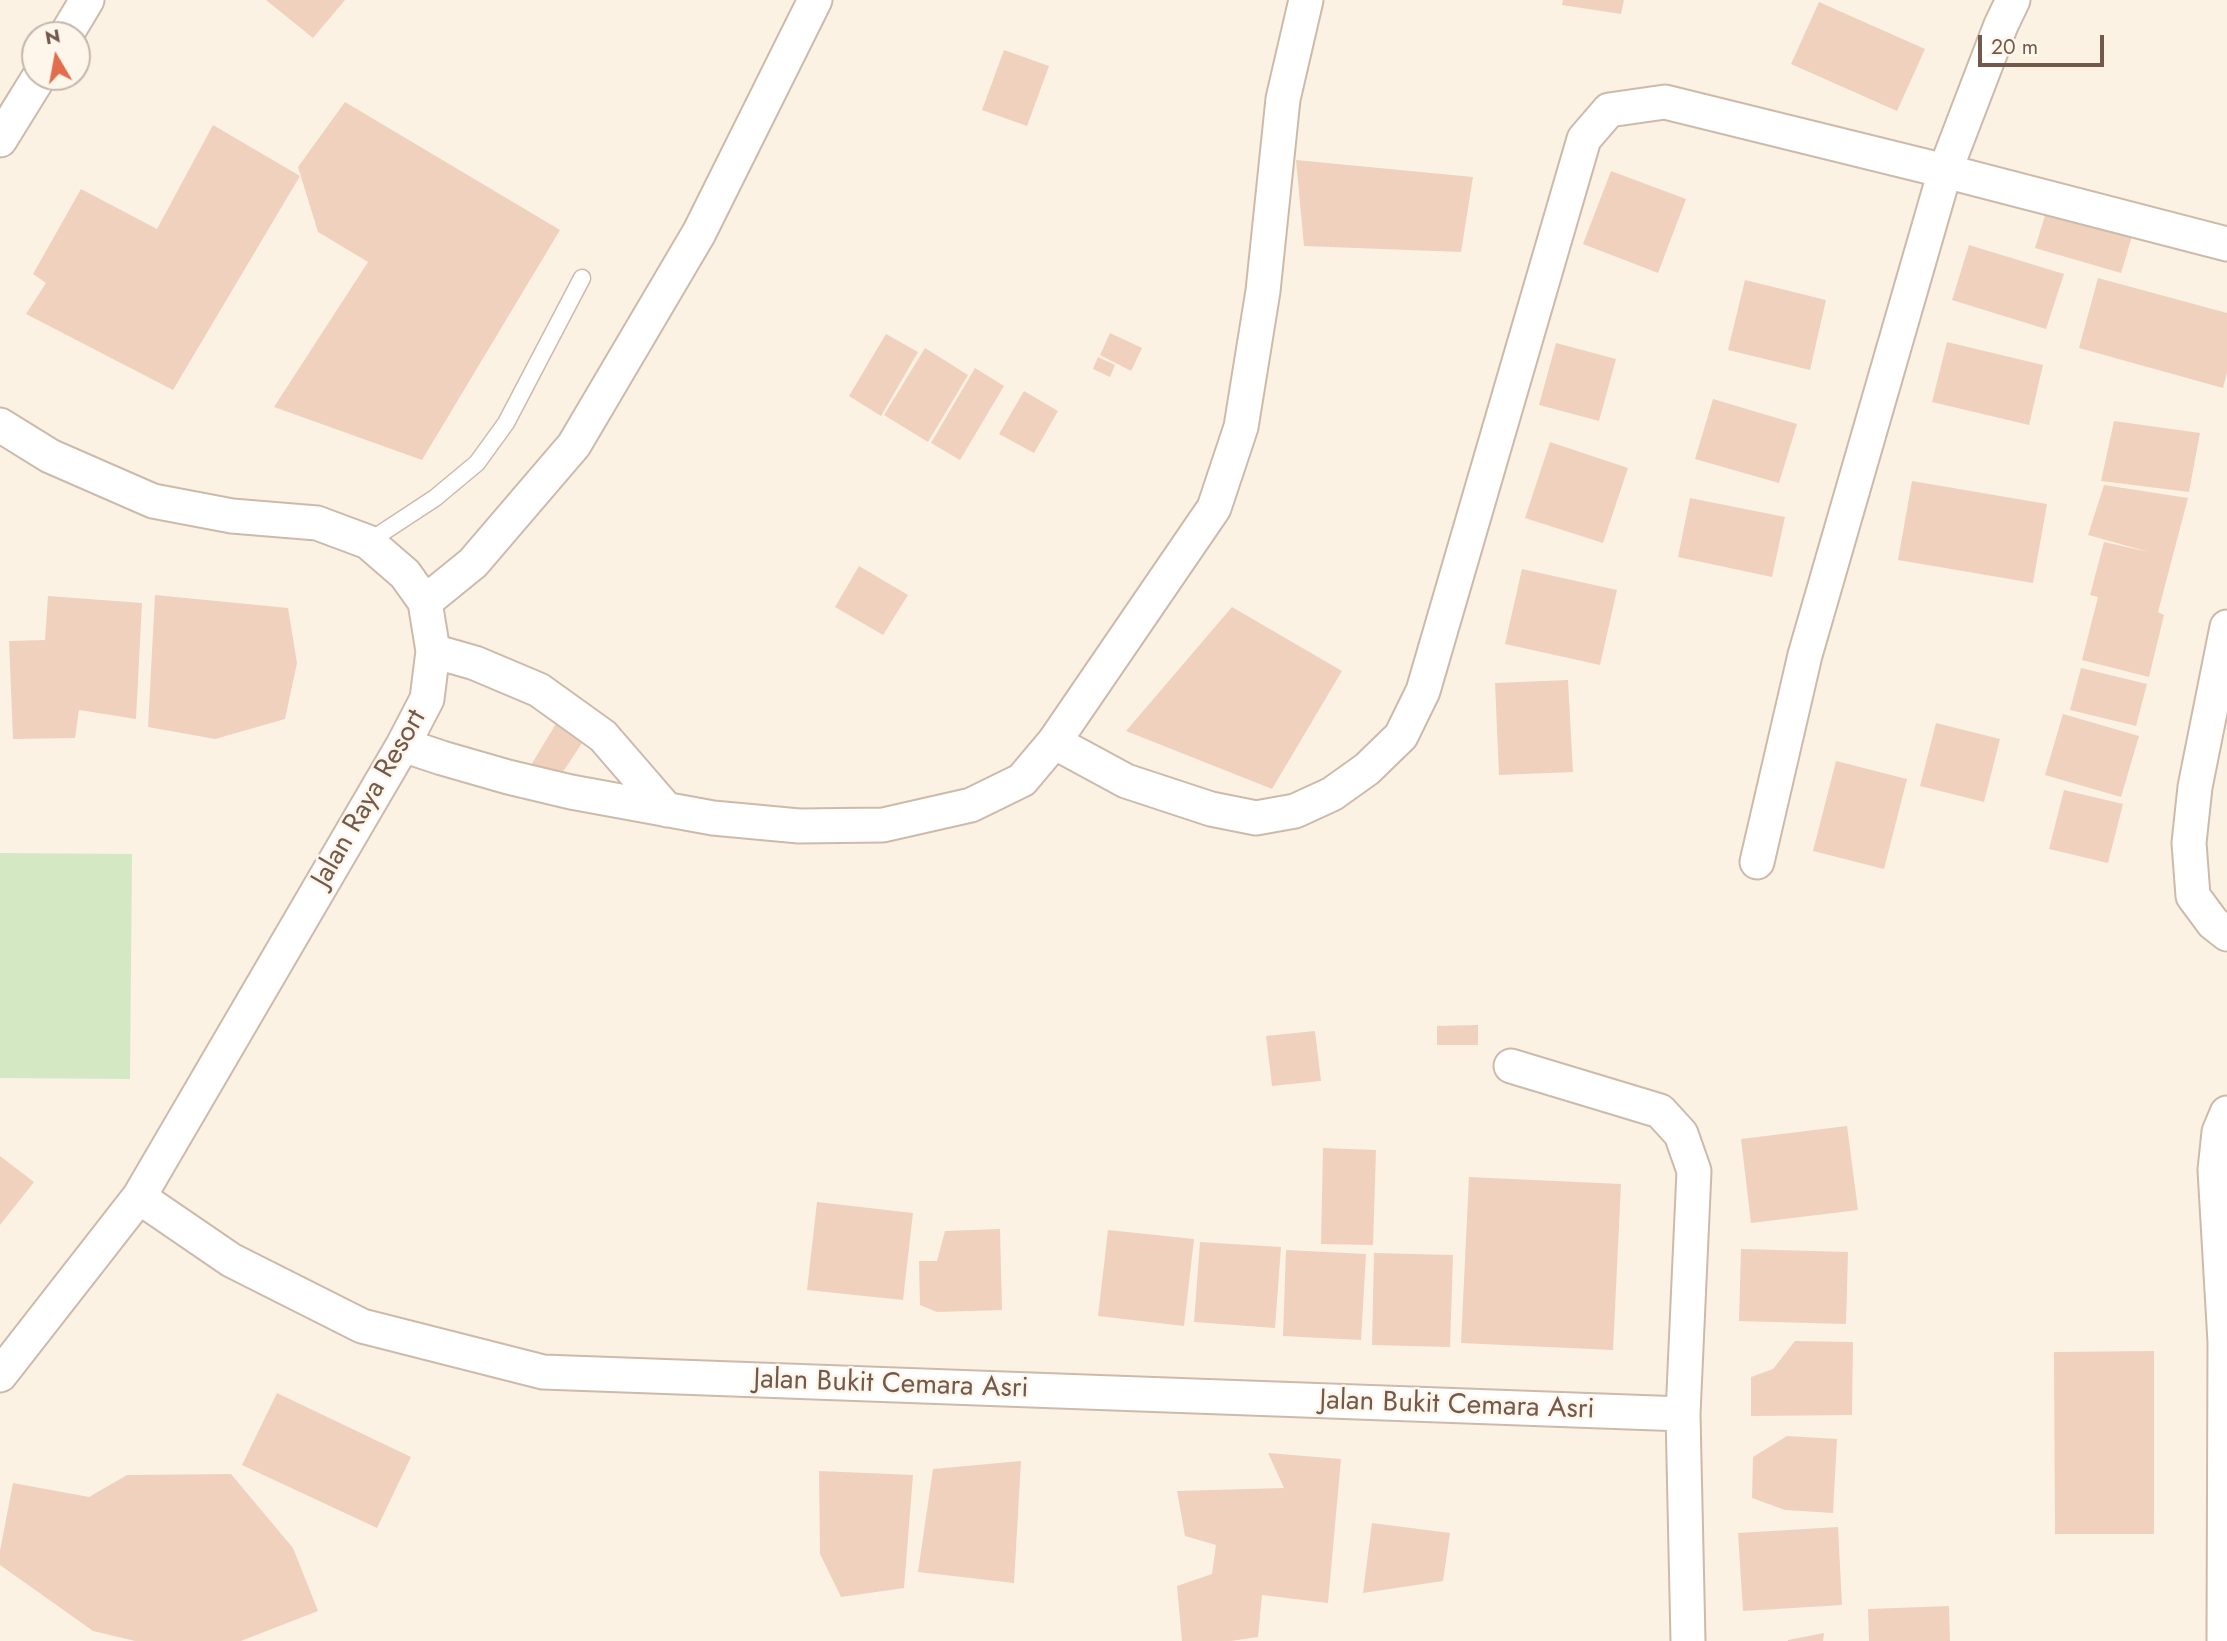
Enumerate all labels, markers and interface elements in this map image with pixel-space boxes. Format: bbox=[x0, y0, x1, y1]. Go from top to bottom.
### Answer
north arrow bbox=[21, 21, 91, 91]
scale bar bbox=[1982, 21, 2108, 65]
text: N bbox=[43, 22, 62, 51]
text: 20 m bbox=[1991, 32, 2038, 62]
street label: Jalan Raya Resort bbox=[306, 704, 434, 894]
street label: Jalan Bukit Cemara Asri bbox=[753, 1363, 1029, 1407]
street label: Jalan Bukit Cemara Asri bbox=[1319, 1384, 1595, 1428]

